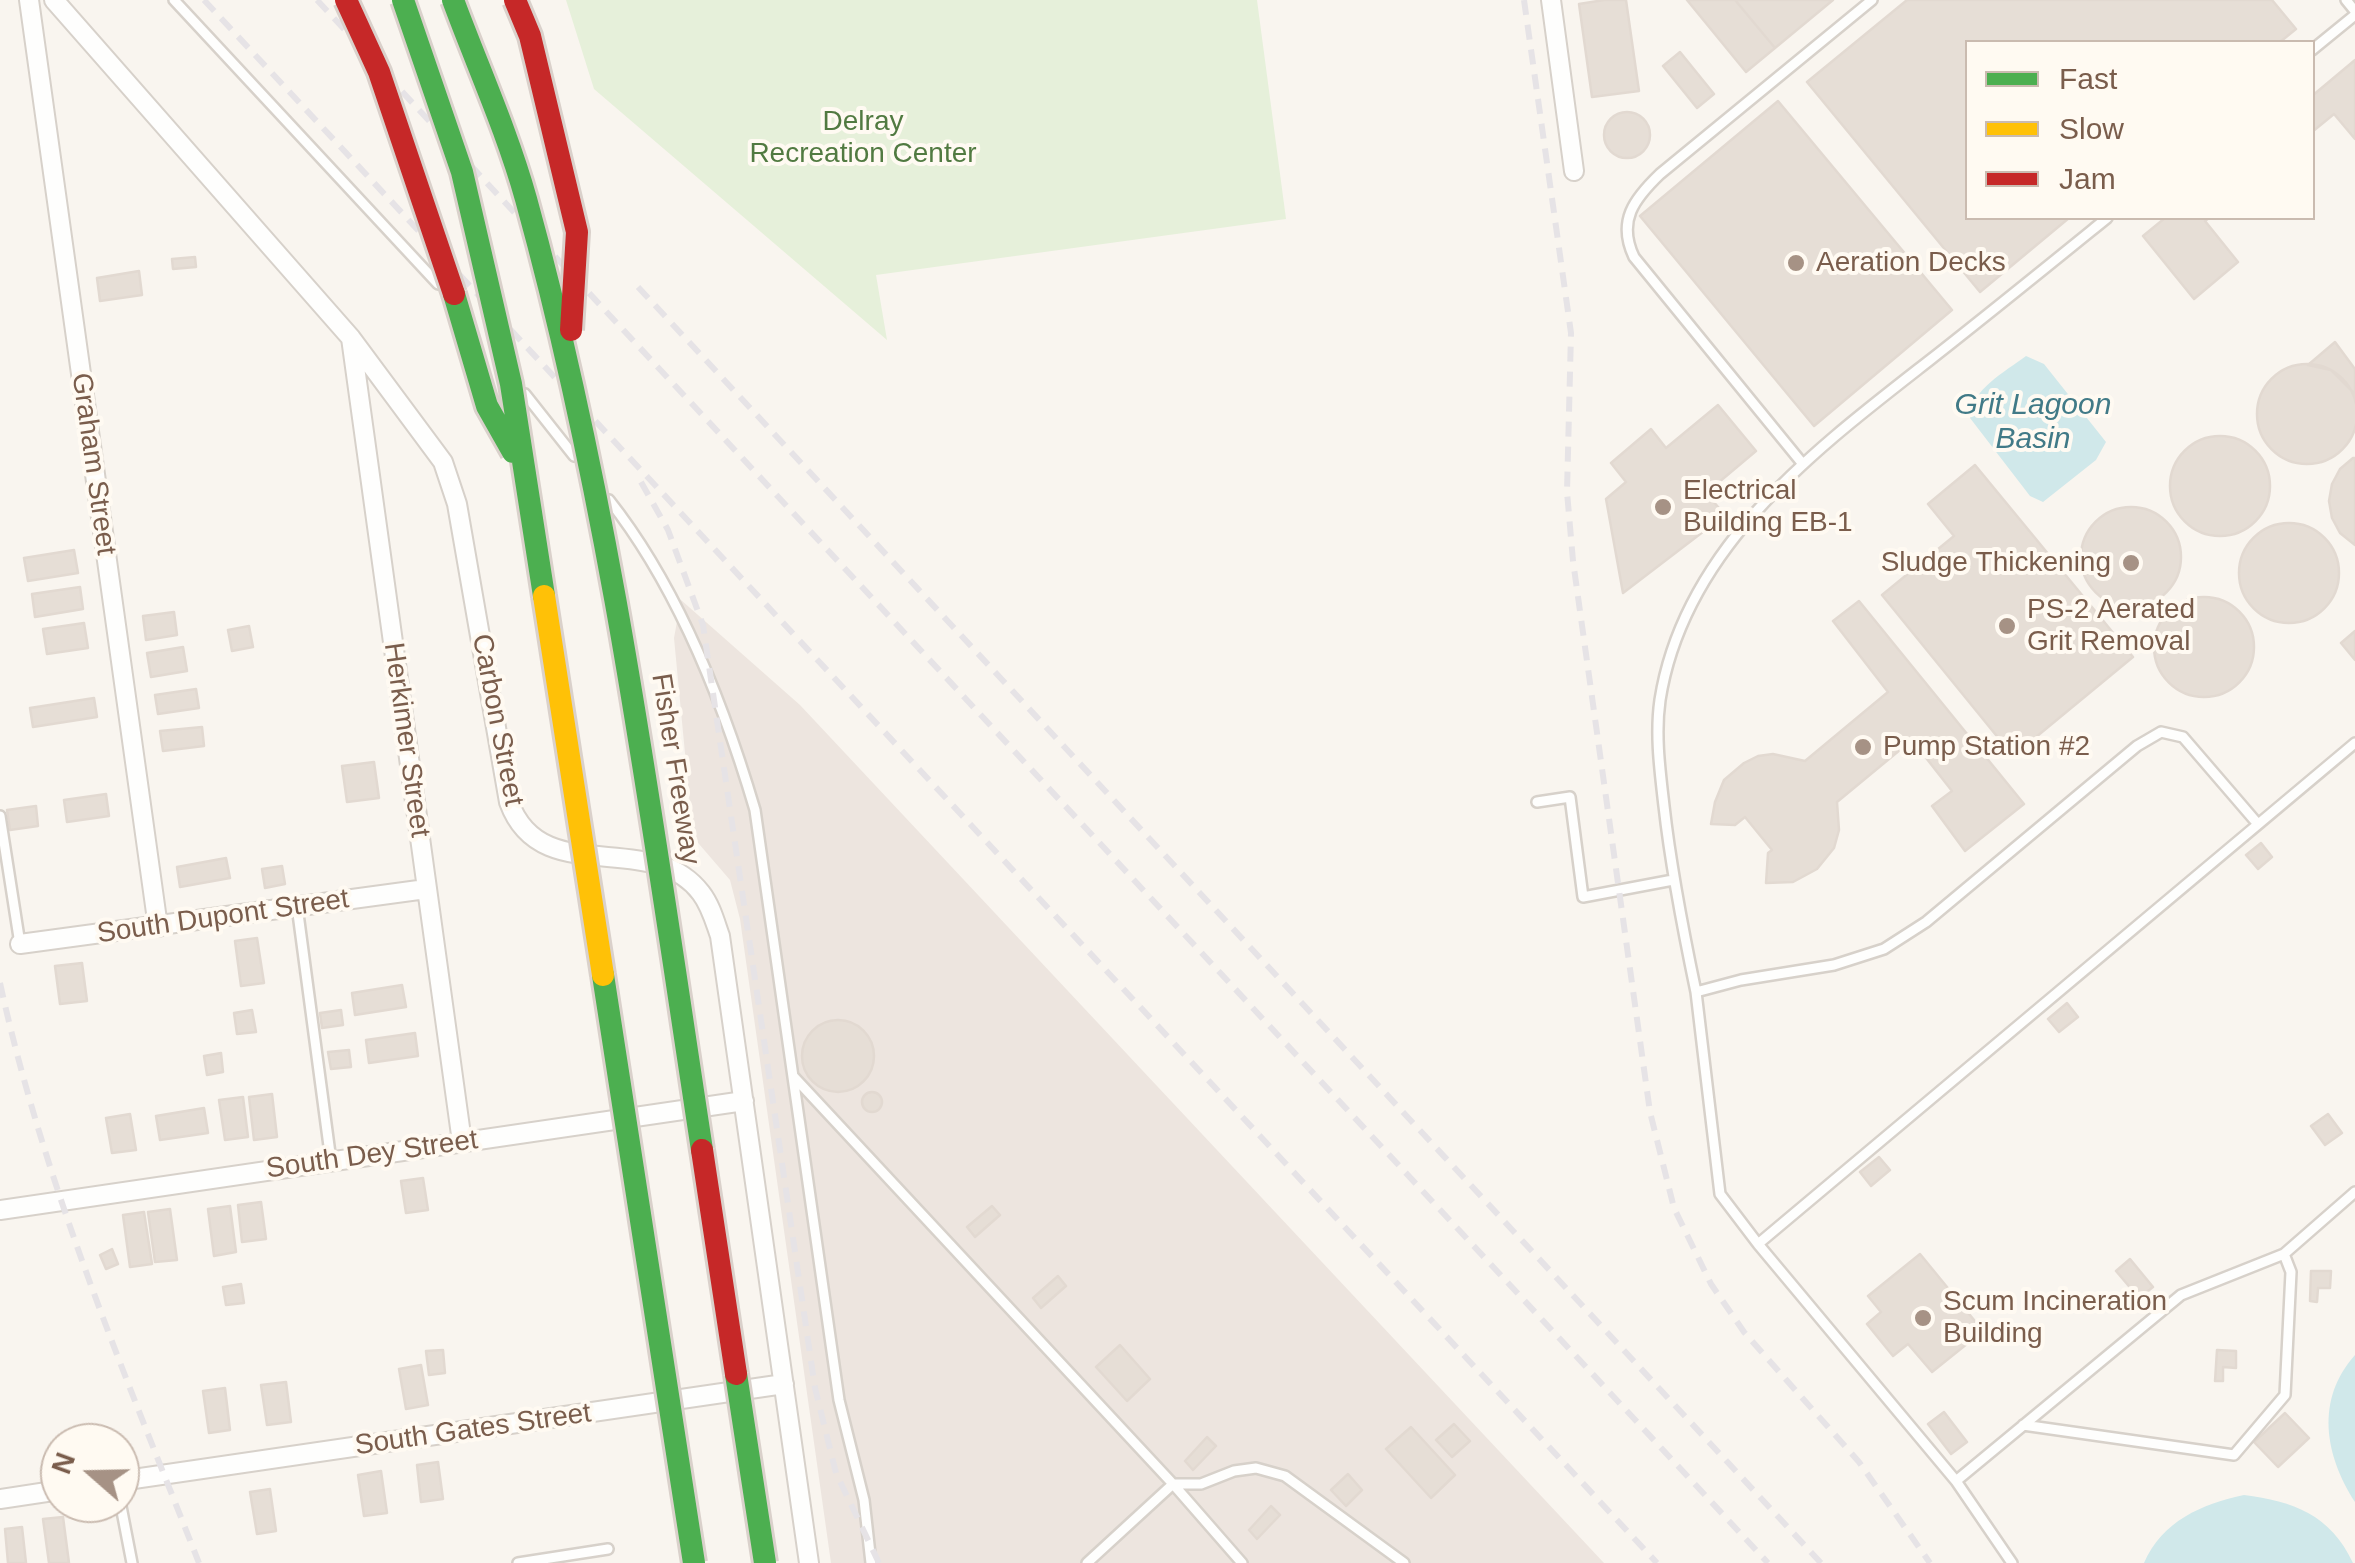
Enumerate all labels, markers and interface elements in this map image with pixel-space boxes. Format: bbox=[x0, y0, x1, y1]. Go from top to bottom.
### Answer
legend bbox=[1965, 40, 2315, 220]
text: Fast bbox=[2059, 62, 2117, 95]
park label: Delray Recreation Center bbox=[749, 105, 977, 171]
text: Slow bbox=[2059, 112, 2124, 145]
text: Jam bbox=[2059, 162, 2116, 195]
place label: Aeration Decks bbox=[1816, 246, 2006, 280]
marker: Aeration Decks bbox=[1785, 252, 1807, 274]
street label: Graham Street bbox=[64, 371, 122, 557]
water label: Grit Lagoon Basin bbox=[1955, 388, 2111, 458]
place label: Electrical Building EB-1 bbox=[1683, 474, 1853, 540]
marker: Electrical Building EB-1 bbox=[1652, 496, 1674, 518]
place label: Sludge Thickening bbox=[1881, 546, 2111, 580]
marker: Sludge Thickening bbox=[2120, 552, 2142, 574]
place label: PS-2 Aerated Grit Removal bbox=[2027, 593, 2195, 659]
marker: PS-2 Aerated Grit Removal bbox=[1996, 615, 2018, 637]
street label: Carbon Street bbox=[464, 631, 530, 809]
street label: Herkimer Street bbox=[376, 641, 436, 839]
street label: Fisher Freeway bbox=[643, 671, 707, 867]
place label: Pump Station #2 bbox=[1883, 730, 2090, 764]
marker: Pump Station #2 bbox=[1852, 736, 1874, 758]
street label: South Dupont Street bbox=[95, 883, 351, 951]
street label: South Dey Street bbox=[264, 1124, 480, 1186]
place label: Scum Incineration Building bbox=[1943, 1285, 2167, 1351]
marker: Scum Incineration Building bbox=[1912, 1307, 1934, 1329]
street label: South Gates Street bbox=[353, 1397, 593, 1463]
north arrow bbox=[40, 1423, 140, 1523]
text: N bbox=[45, 1448, 81, 1478]

